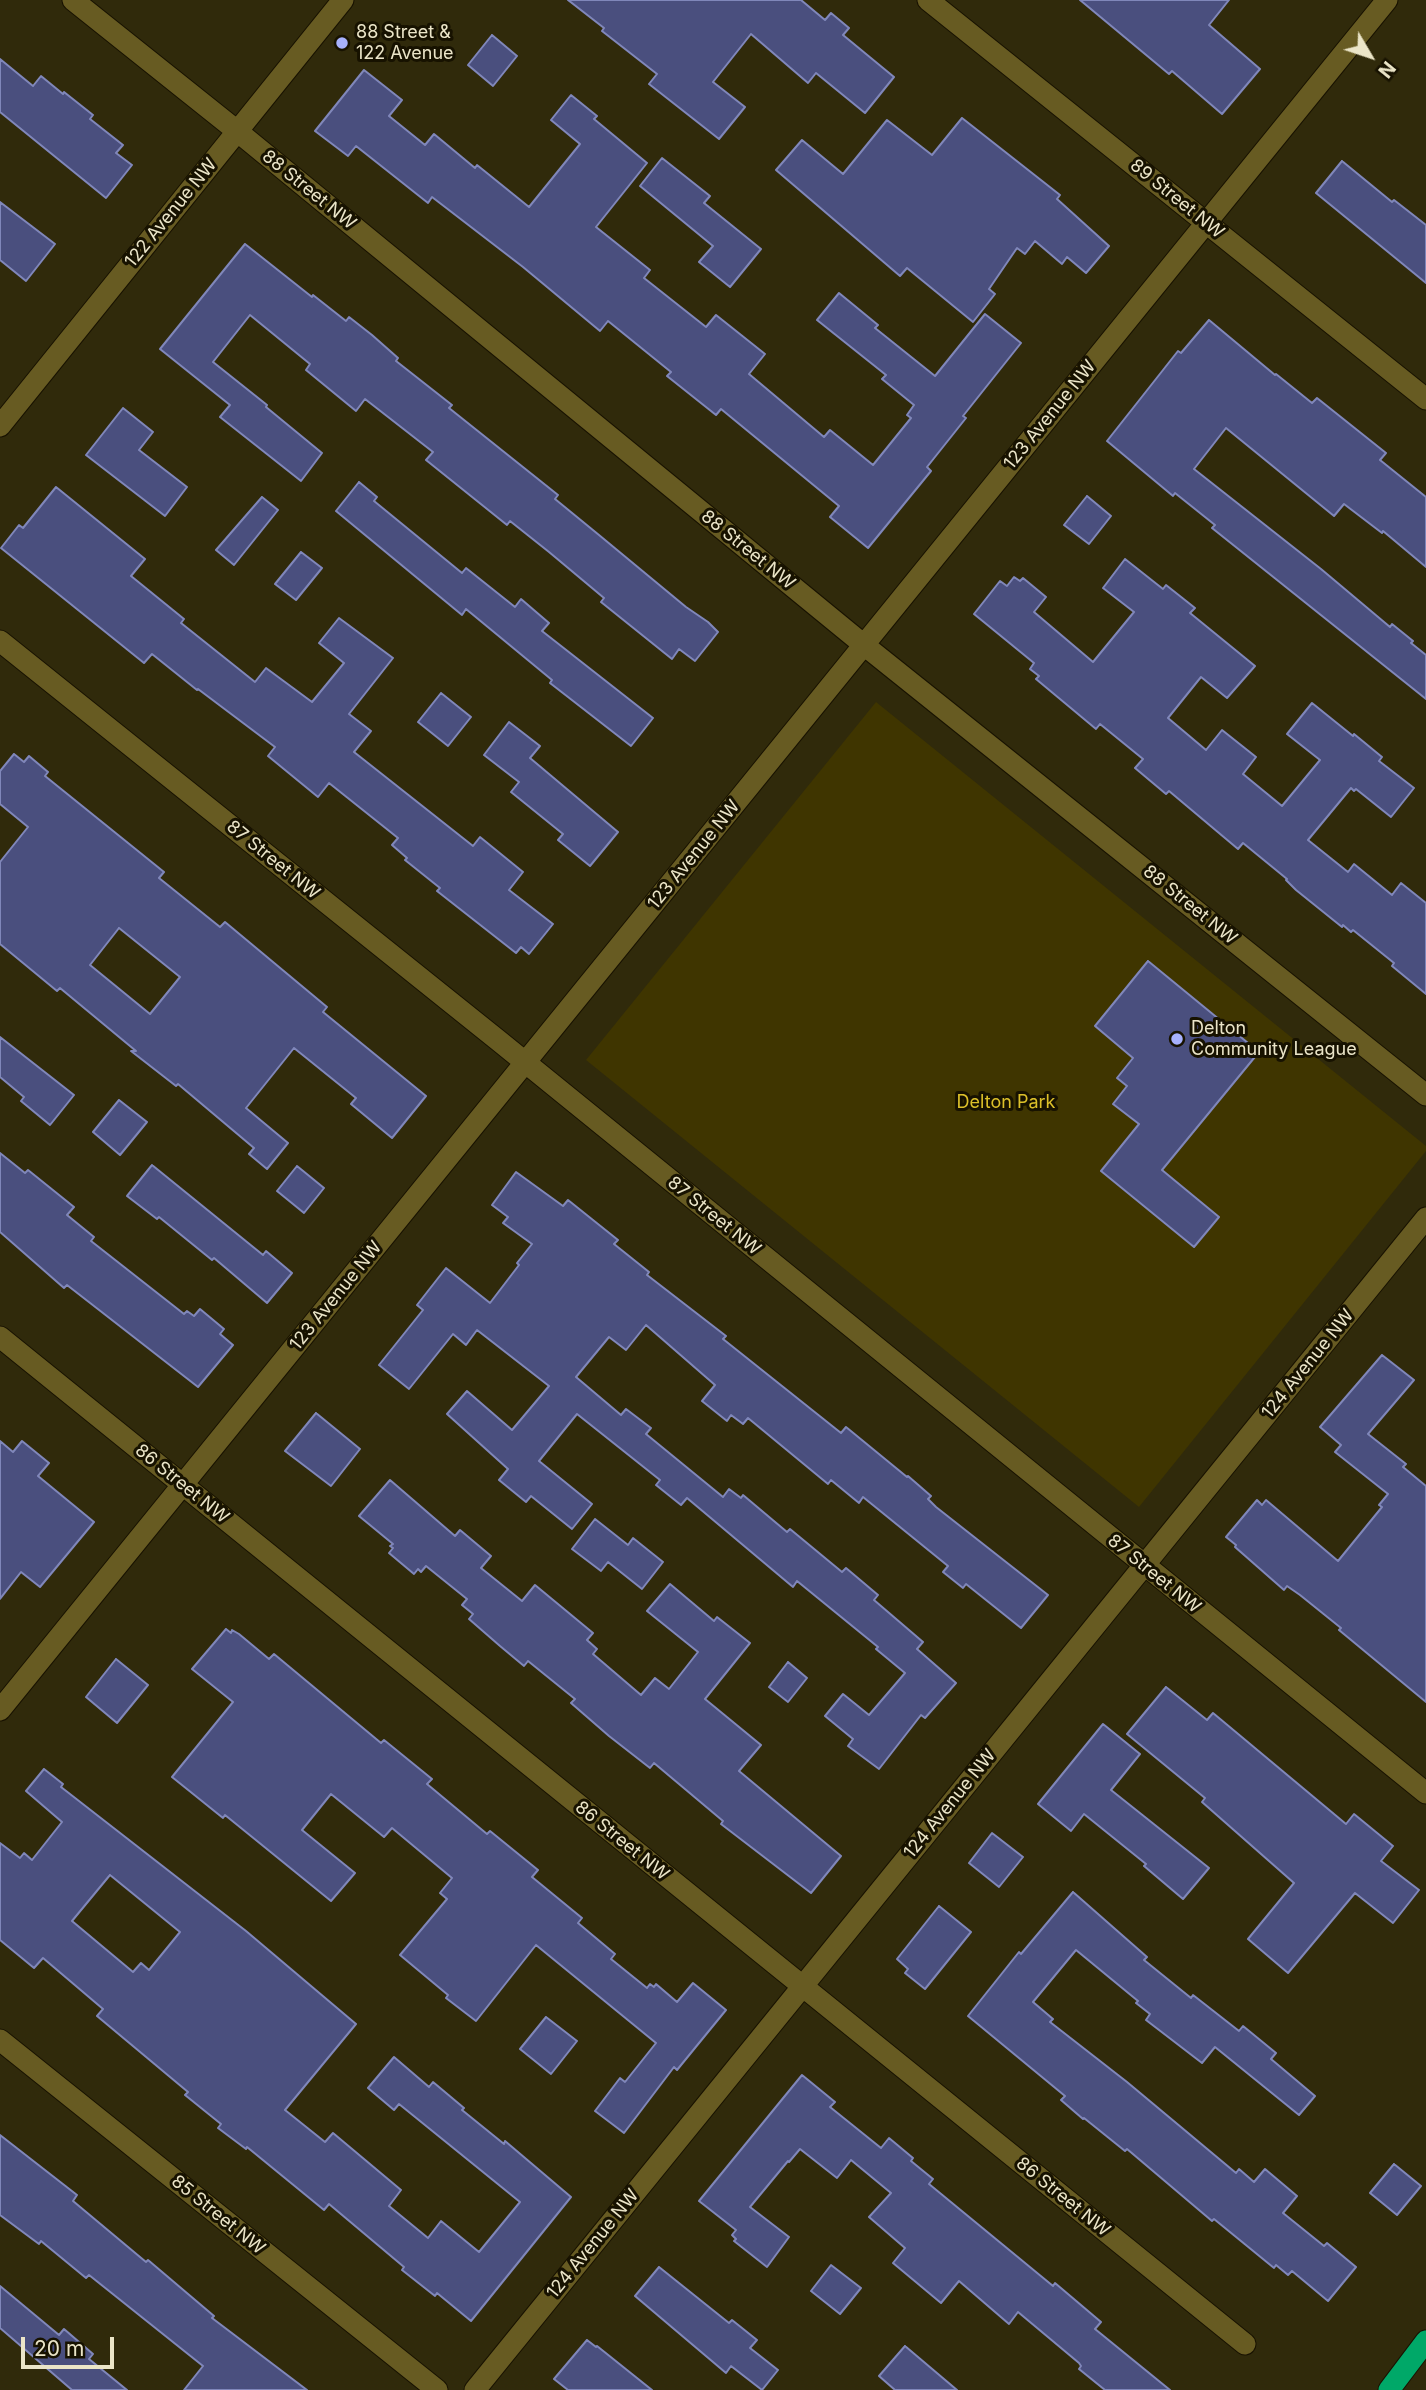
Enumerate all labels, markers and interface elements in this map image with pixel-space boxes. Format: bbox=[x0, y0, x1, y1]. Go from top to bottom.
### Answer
north arrow bbox=[1335, 21, 1405, 91]
place label: 88 Street & 122 Avenue bbox=[356, 22, 454, 64]
marker: 88 Street & 122 Avenue bbox=[334, 35, 350, 51]
text: N bbox=[1373, 57, 1400, 82]
street label: 88 Street NW bbox=[258, 146, 360, 234]
street label: 122 Avenue NW bbox=[120, 154, 222, 272]
street label: 89 Street NW bbox=[1126, 155, 1228, 243]
street label: 123 Avenue NW bbox=[999, 356, 1101, 474]
street label: 88 Street NW bbox=[697, 506, 799, 594]
street label: 123 Avenue NW bbox=[643, 796, 745, 914]
street label: 87 Street NW bbox=[222, 816, 324, 904]
street label: 88 Street NW bbox=[1139, 861, 1241, 949]
place label: Delton Community League bbox=[1191, 1018, 1357, 1060]
marker: Delton Community League bbox=[1169, 1031, 1185, 1047]
park label: Delton Park bbox=[957, 1092, 1055, 1114]
street label: 87 Street NW bbox=[663, 1172, 765, 1260]
street label: 123 Avenue NW bbox=[285, 1237, 387, 1355]
street label: 124 Avenue NW bbox=[1257, 1305, 1359, 1423]
street label: 86 Street NW bbox=[131, 1440, 233, 1528]
street label: 87 Street NW bbox=[1103, 1530, 1205, 1618]
street label: 124 Avenue NW bbox=[899, 1745, 1001, 1863]
street label: 86 Street NW bbox=[571, 1797, 673, 1885]
street label: 86 Street NW bbox=[1012, 2153, 1114, 2241]
street label: 85 Street NW bbox=[167, 2171, 269, 2259]
street label: 124 Avenue NW bbox=[542, 2185, 644, 2303]
scale bar bbox=[24, 2324, 117, 2368]
text: 20 m bbox=[34, 2336, 84, 2361]

